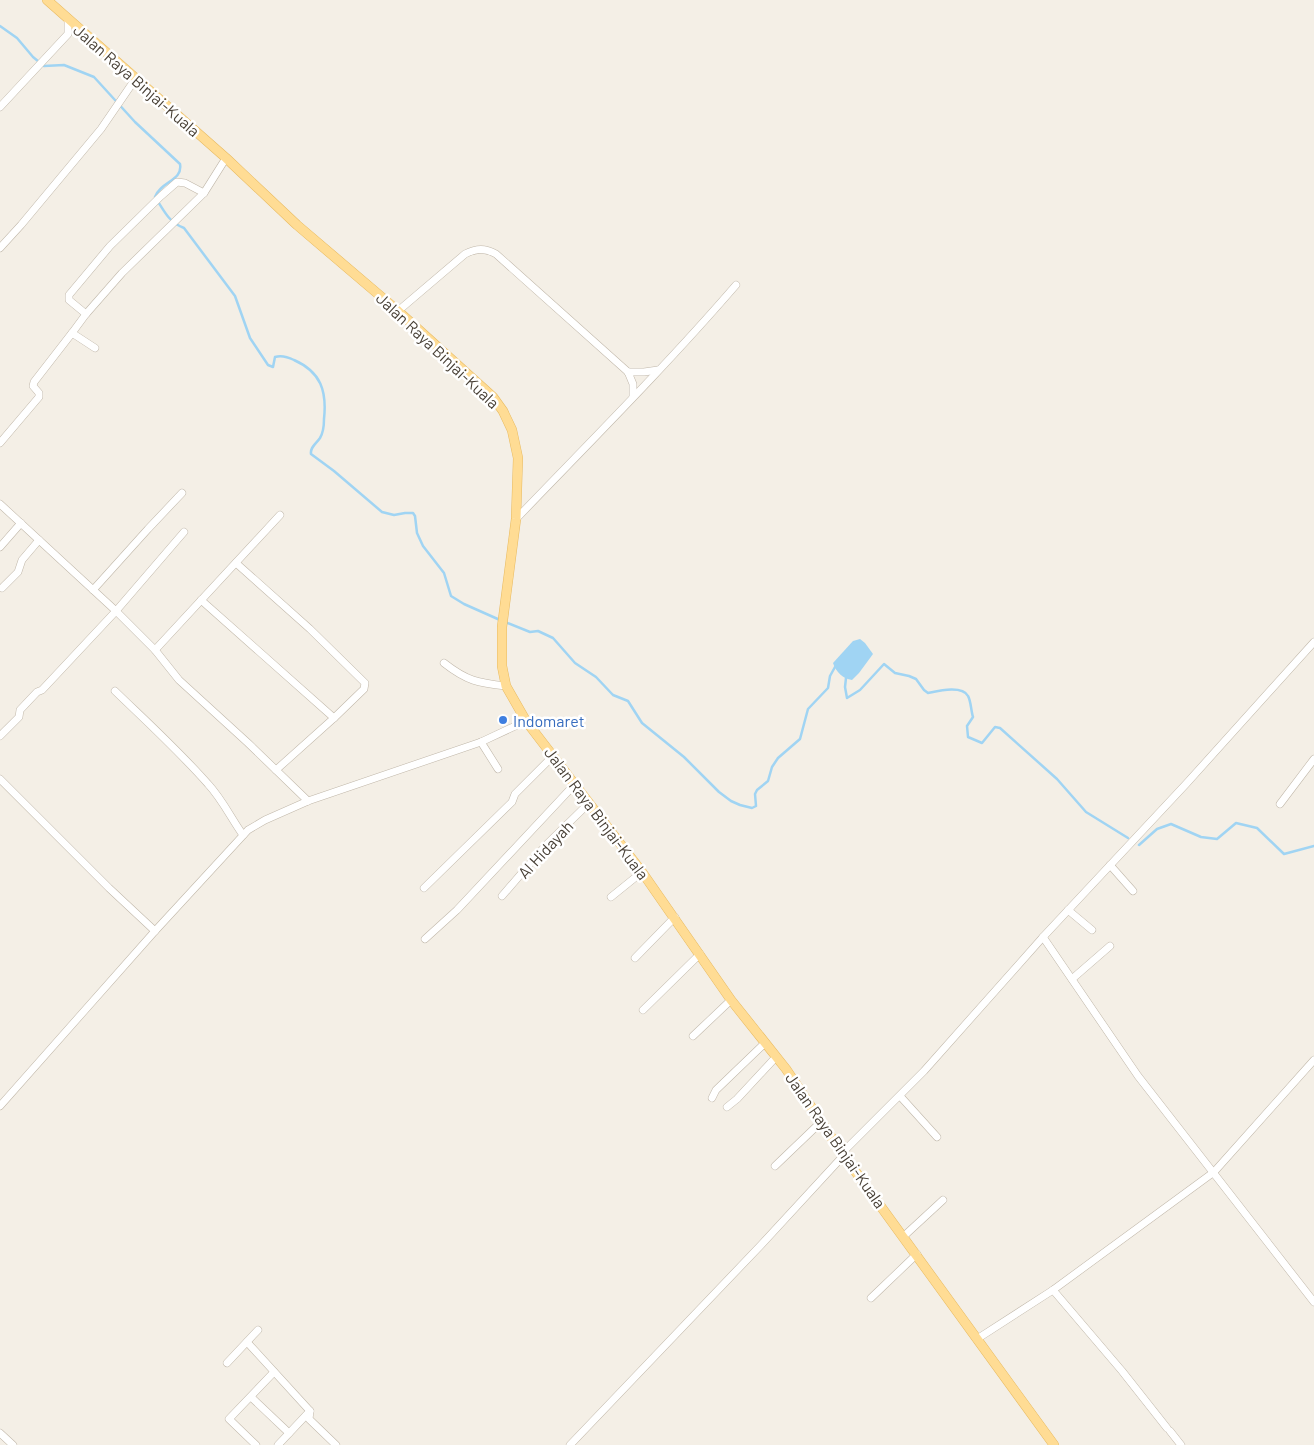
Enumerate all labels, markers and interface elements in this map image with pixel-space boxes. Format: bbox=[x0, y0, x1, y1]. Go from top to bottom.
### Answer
street label: Jalan Raya Binjai-Kuala bbox=[70, 20, 204, 140]
street label: Jalan Raya Binjai-Kuala bbox=[373, 288, 503, 412]
place label: Indomaret bbox=[513, 711, 585, 730]
marker: Indomaret bbox=[497, 714, 509, 726]
street label: Jalan Raya Binjai-Kuala bbox=[541, 743, 653, 883]
street label: Al Hidayah bbox=[514, 816, 576, 882]
street label: Jalan Raya Binjai-Kuala bbox=[782, 1069, 890, 1211]

